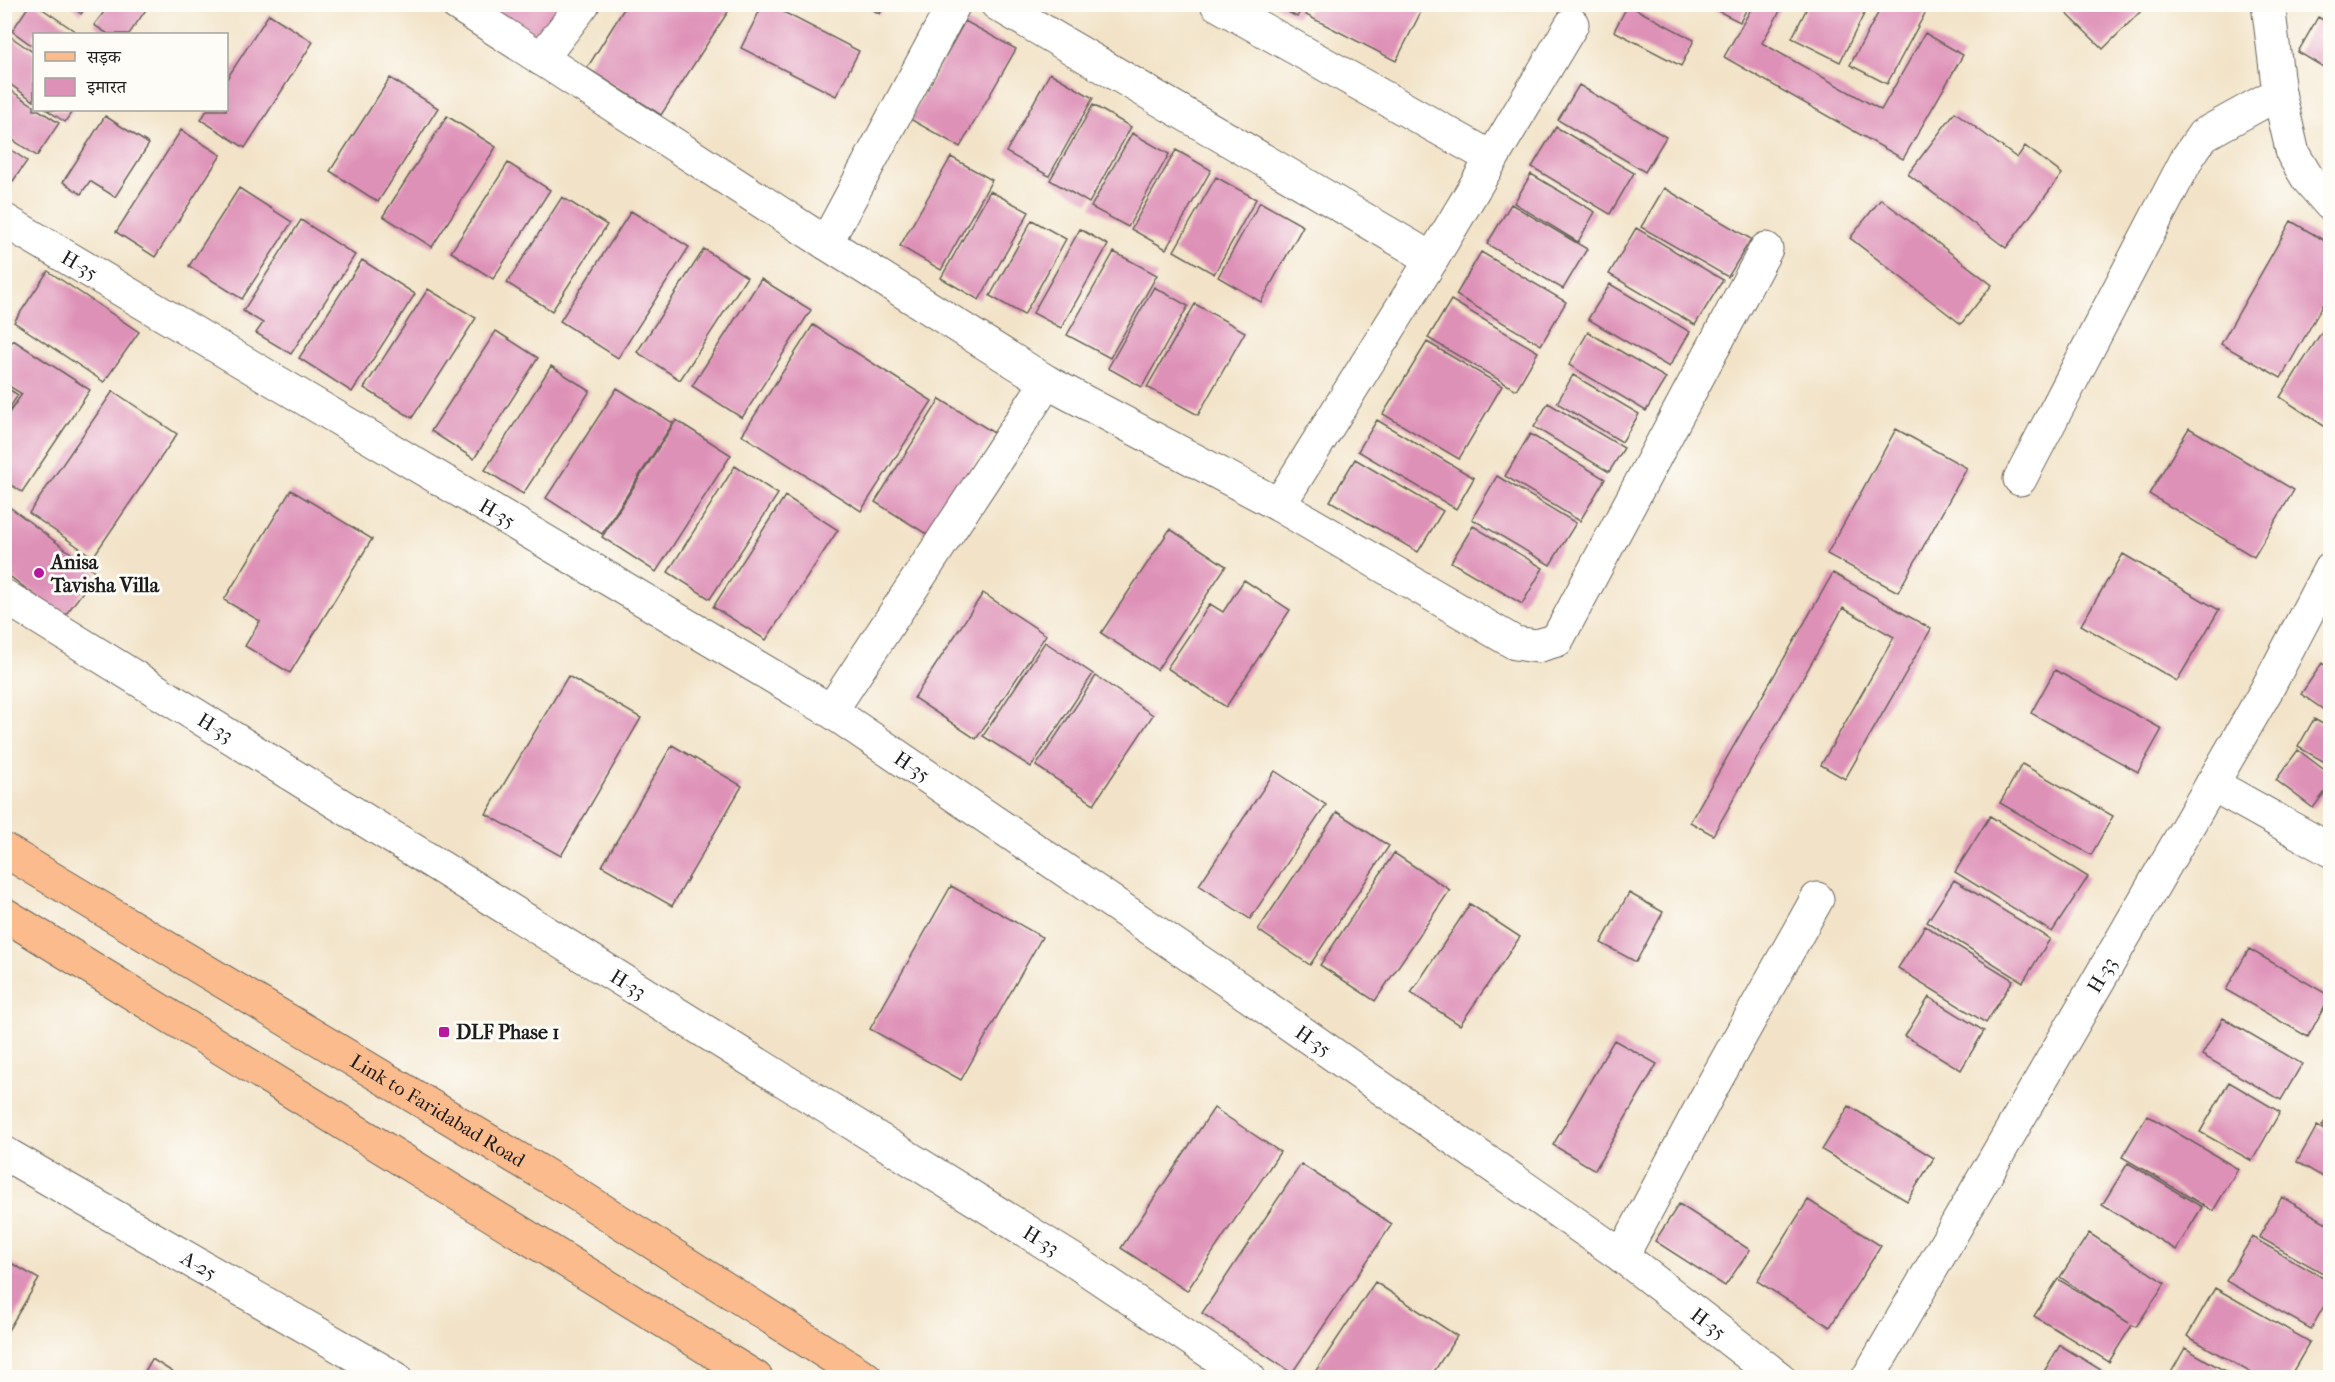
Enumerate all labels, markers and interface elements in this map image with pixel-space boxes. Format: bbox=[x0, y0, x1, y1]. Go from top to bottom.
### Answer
legend bbox=[33, 33, 228, 111]
text: सड़क bbox=[86, 47, 122, 68]
text: इमारत bbox=[86, 77, 127, 98]
street label: H-35 bbox=[58, 245, 102, 284]
street label: H-35 bbox=[475, 493, 520, 533]
place label: Anisa Tavisha Villa bbox=[49, 551, 160, 597]
marker: Anisa Tavisha Villa bbox=[32, 566, 46, 580]
street label: H-33 bbox=[194, 708, 237, 747]
street label: H-35 bbox=[890, 746, 934, 786]
street label: H-33 bbox=[2082, 953, 2121, 997]
street label: H-33 bbox=[606, 964, 650, 1003]
street label: H-35 bbox=[1291, 1020, 1335, 1061]
place label: DLF Phase 1 bbox=[456, 1021, 559, 1044]
marker: DLF Phase 1 bbox=[437, 1025, 451, 1039]
street label: Link to Faridabad Road bbox=[346, 1049, 530, 1172]
street label: H-33 bbox=[1019, 1221, 1063, 1260]
street label: A-25 bbox=[176, 1246, 221, 1284]
street label: H-35 bbox=[1687, 1303, 1731, 1344]

